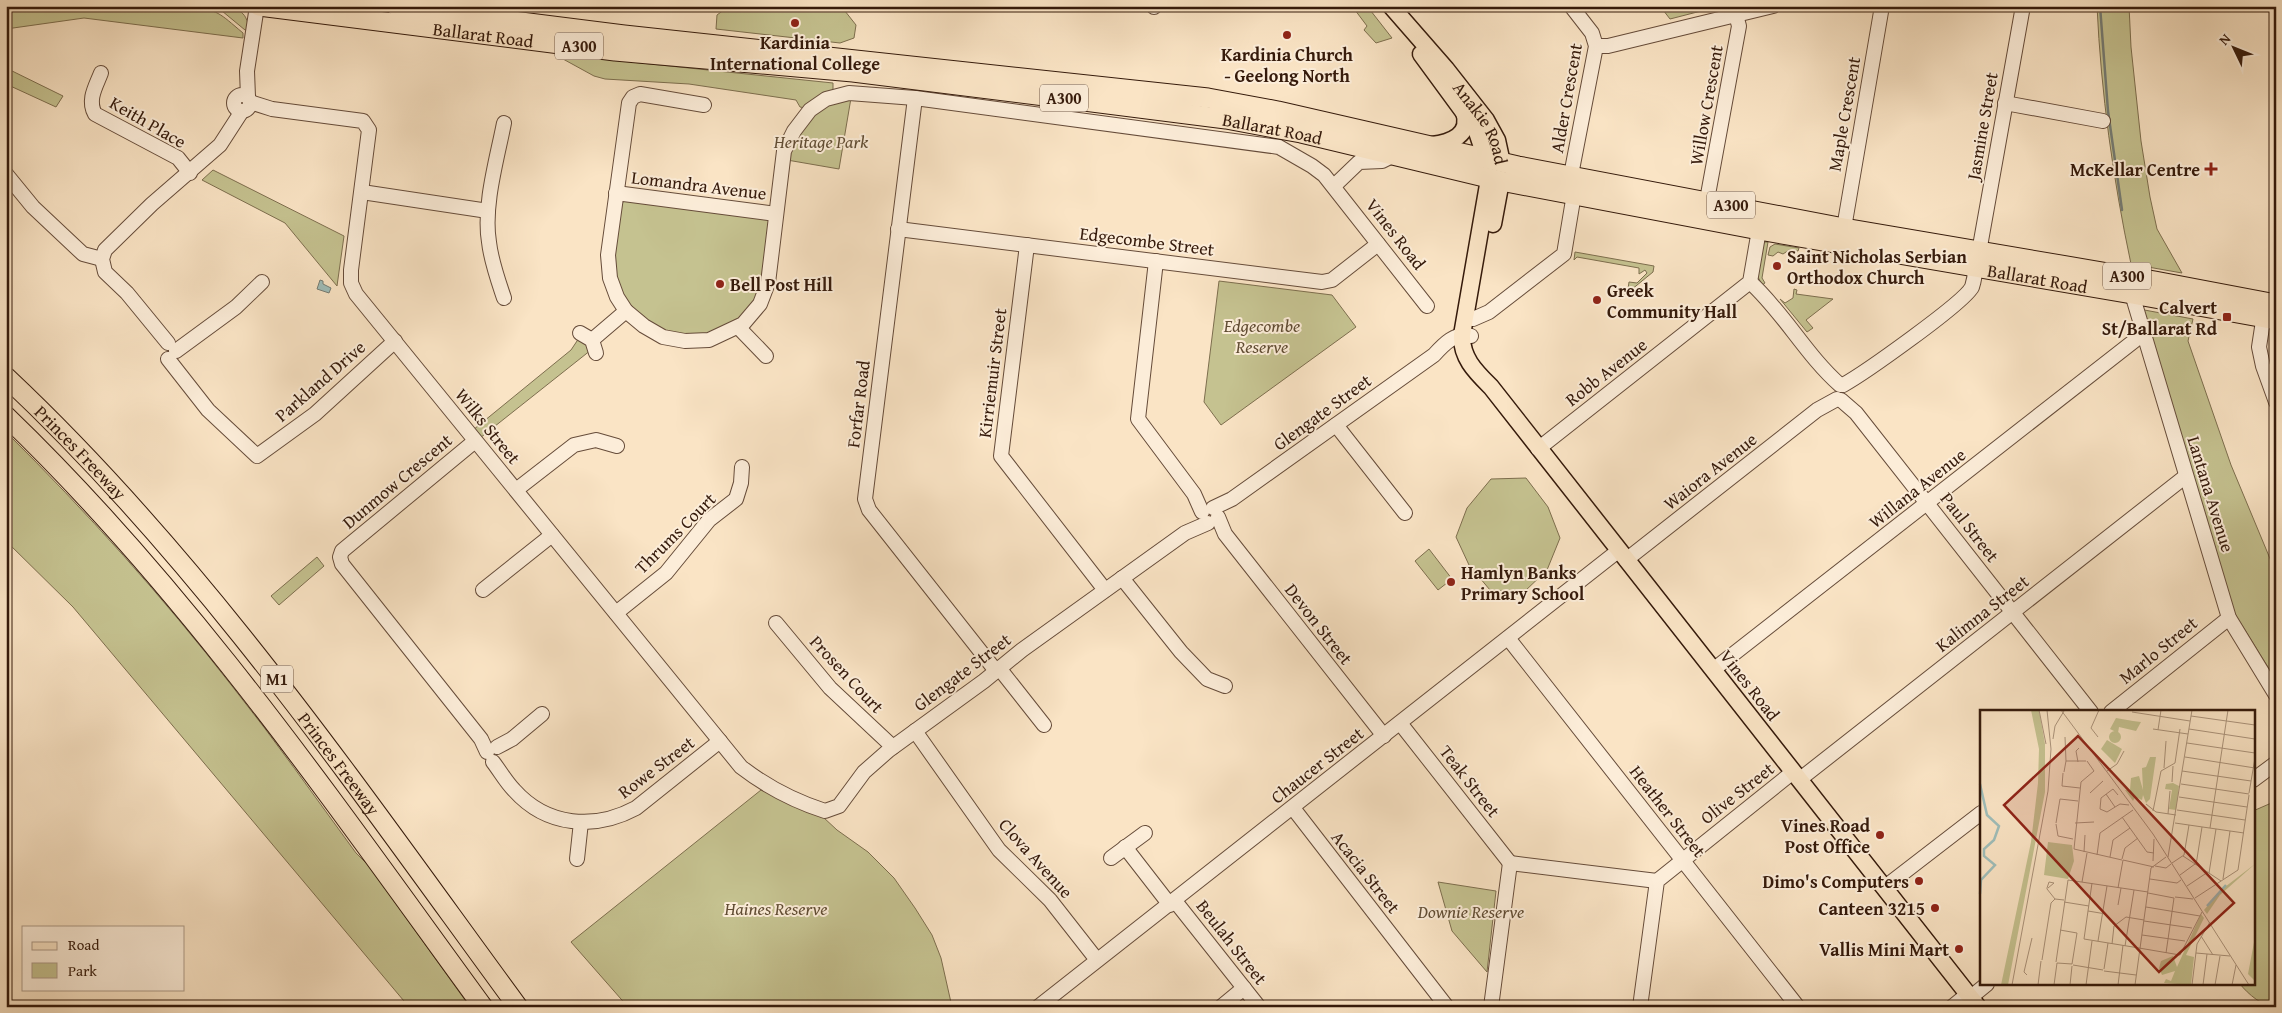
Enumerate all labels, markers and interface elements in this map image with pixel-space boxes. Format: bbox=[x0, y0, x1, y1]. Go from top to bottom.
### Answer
street label: Ballarat Road bbox=[431, 15, 535, 54]
marker: Kardinia International College bbox=[789, 17, 801, 29]
north arrow bbox=[2210, 22, 2260, 72]
text: N bbox=[2214, 28, 2235, 49]
place label: Kardinia International College bbox=[710, 29, 880, 77]
marker: Kardinia Church - Geelong North bbox=[1281, 29, 1293, 41]
road number: A300 bbox=[555, 32, 603, 59]
street label: Alder Crescent bbox=[1543, 40, 1589, 155]
place label: Kardinia Church - Geelong North bbox=[1221, 41, 1353, 89]
street label: Willow Crescent bbox=[1682, 42, 1730, 167]
street label: Maple Crescent bbox=[1821, 54, 1867, 173]
street label: Jasmine Street bbox=[1959, 69, 2005, 184]
street label: Anakie Road bbox=[1447, 75, 1516, 167]
road number: A300 bbox=[1040, 85, 1088, 112]
street label: Keith Place bbox=[105, 89, 191, 155]
street label: Ballarat Road bbox=[1220, 105, 1326, 151]
park label: Heritage Park bbox=[773, 128, 869, 155]
place label: McKellar Centre bbox=[2070, 156, 2200, 183]
marker: McKellar Centre bbox=[2204, 162, 2218, 176]
street label: Lomandra Avenue bbox=[630, 163, 768, 207]
road number: A300 bbox=[1707, 192, 1755, 218]
street label: Vines Road bbox=[1359, 193, 1433, 276]
street label: Edgecombe Street bbox=[1078, 219, 1216, 263]
place label: Saint Nicholas Serbian Orthodox Church bbox=[1787, 243, 1967, 291]
street label: Ballarat Road bbox=[1986, 256, 2090, 300]
marker: Saint Nicholas Serbian Orthodox Church bbox=[1771, 260, 1783, 272]
road number: A300 bbox=[2103, 262, 2151, 290]
place label: Bell Post Hill bbox=[730, 271, 833, 298]
place label: Greek Community Hall bbox=[1607, 277, 1737, 325]
marker: Bell Post Hill bbox=[714, 278, 726, 290]
marker: Greek Community Hall bbox=[1591, 294, 1603, 306]
place label: Calvert St/Ballarat Rd bbox=[2102, 294, 2218, 342]
street label: Kirriemuir Street bbox=[971, 306, 1013, 439]
marker: Calvert St/Ballarat Rd bbox=[2221, 311, 2233, 323]
park label: Edgecombe Reserve bbox=[1223, 312, 1300, 360]
street label: Robb Avenue bbox=[1559, 331, 1653, 413]
street label: Parkland Drive bbox=[269, 334, 371, 428]
street label: Forfar Road bbox=[839, 358, 877, 449]
street label: Glengate Street bbox=[1267, 367, 1377, 457]
street label: Wilks Street bbox=[449, 382, 528, 470]
street label: Princes Freeway bbox=[29, 398, 133, 506]
street label: Dunmow Crescent bbox=[336, 426, 458, 535]
street label: Waiora Avenue bbox=[1657, 426, 1763, 516]
street label: Lantana Avenue bbox=[2181, 433, 2241, 555]
street label: Willana Avenue bbox=[1863, 441, 1971, 535]
street label: Thrums Court bbox=[628, 486, 722, 580]
street label: Paul Street bbox=[1934, 486, 2006, 568]
place label: Hamlyn Banks Primary School bbox=[1461, 559, 1585, 607]
street label: Kalimna Street bbox=[1930, 567, 2035, 658]
marker: Hamlyn Banks Primary School bbox=[1445, 576, 1457, 588]
street label: Devon Street bbox=[1279, 578, 1360, 671]
street label: Marlo Street bbox=[2113, 609, 2204, 690]
street label: Glengate Street bbox=[908, 626, 1017, 718]
street label: Prosen Court bbox=[804, 629, 891, 720]
street label: Vines Road bbox=[1713, 644, 1787, 727]
road number: M1 bbox=[261, 666, 293, 692]
street label: Princes Freeway bbox=[292, 706, 387, 821]
inset map bbox=[1980, 710, 2254, 986]
street label: Chaucer Street bbox=[1265, 720, 1370, 810]
street label: Rowe Street bbox=[612, 729, 700, 805]
street label: Teak Street bbox=[1433, 739, 1507, 823]
street label: Olive Street bbox=[1694, 755, 1780, 831]
street label: Heather Street bbox=[1623, 759, 1713, 863]
street label: Clova Avenue bbox=[992, 812, 1080, 904]
place label: Vines Road Post Office bbox=[1781, 812, 1871, 860]
street label: Acacia Street bbox=[1325, 825, 1407, 920]
marker: Vines Road Post Office bbox=[1874, 829, 1886, 841]
place label: Dimo's Computers bbox=[1763, 868, 1909, 895]
marker: Dimo's Computers bbox=[1913, 875, 1925, 887]
street label: Beulah Street bbox=[1190, 894, 1274, 991]
park label: Haines Reserve bbox=[723, 895, 828, 922]
place label: Canteen 3215 bbox=[1819, 895, 1925, 922]
park label: Downie Reserve bbox=[1417, 898, 1524, 925]
marker: Canteen 3215 bbox=[1929, 902, 1941, 914]
legend bbox=[22, 926, 185, 990]
text: Road bbox=[68, 934, 99, 955]
place label: Vallis Mini Mart bbox=[1819, 936, 1949, 963]
marker: Vallis Mini Mart bbox=[1953, 943, 1965, 955]
text: Park bbox=[68, 960, 97, 981]

